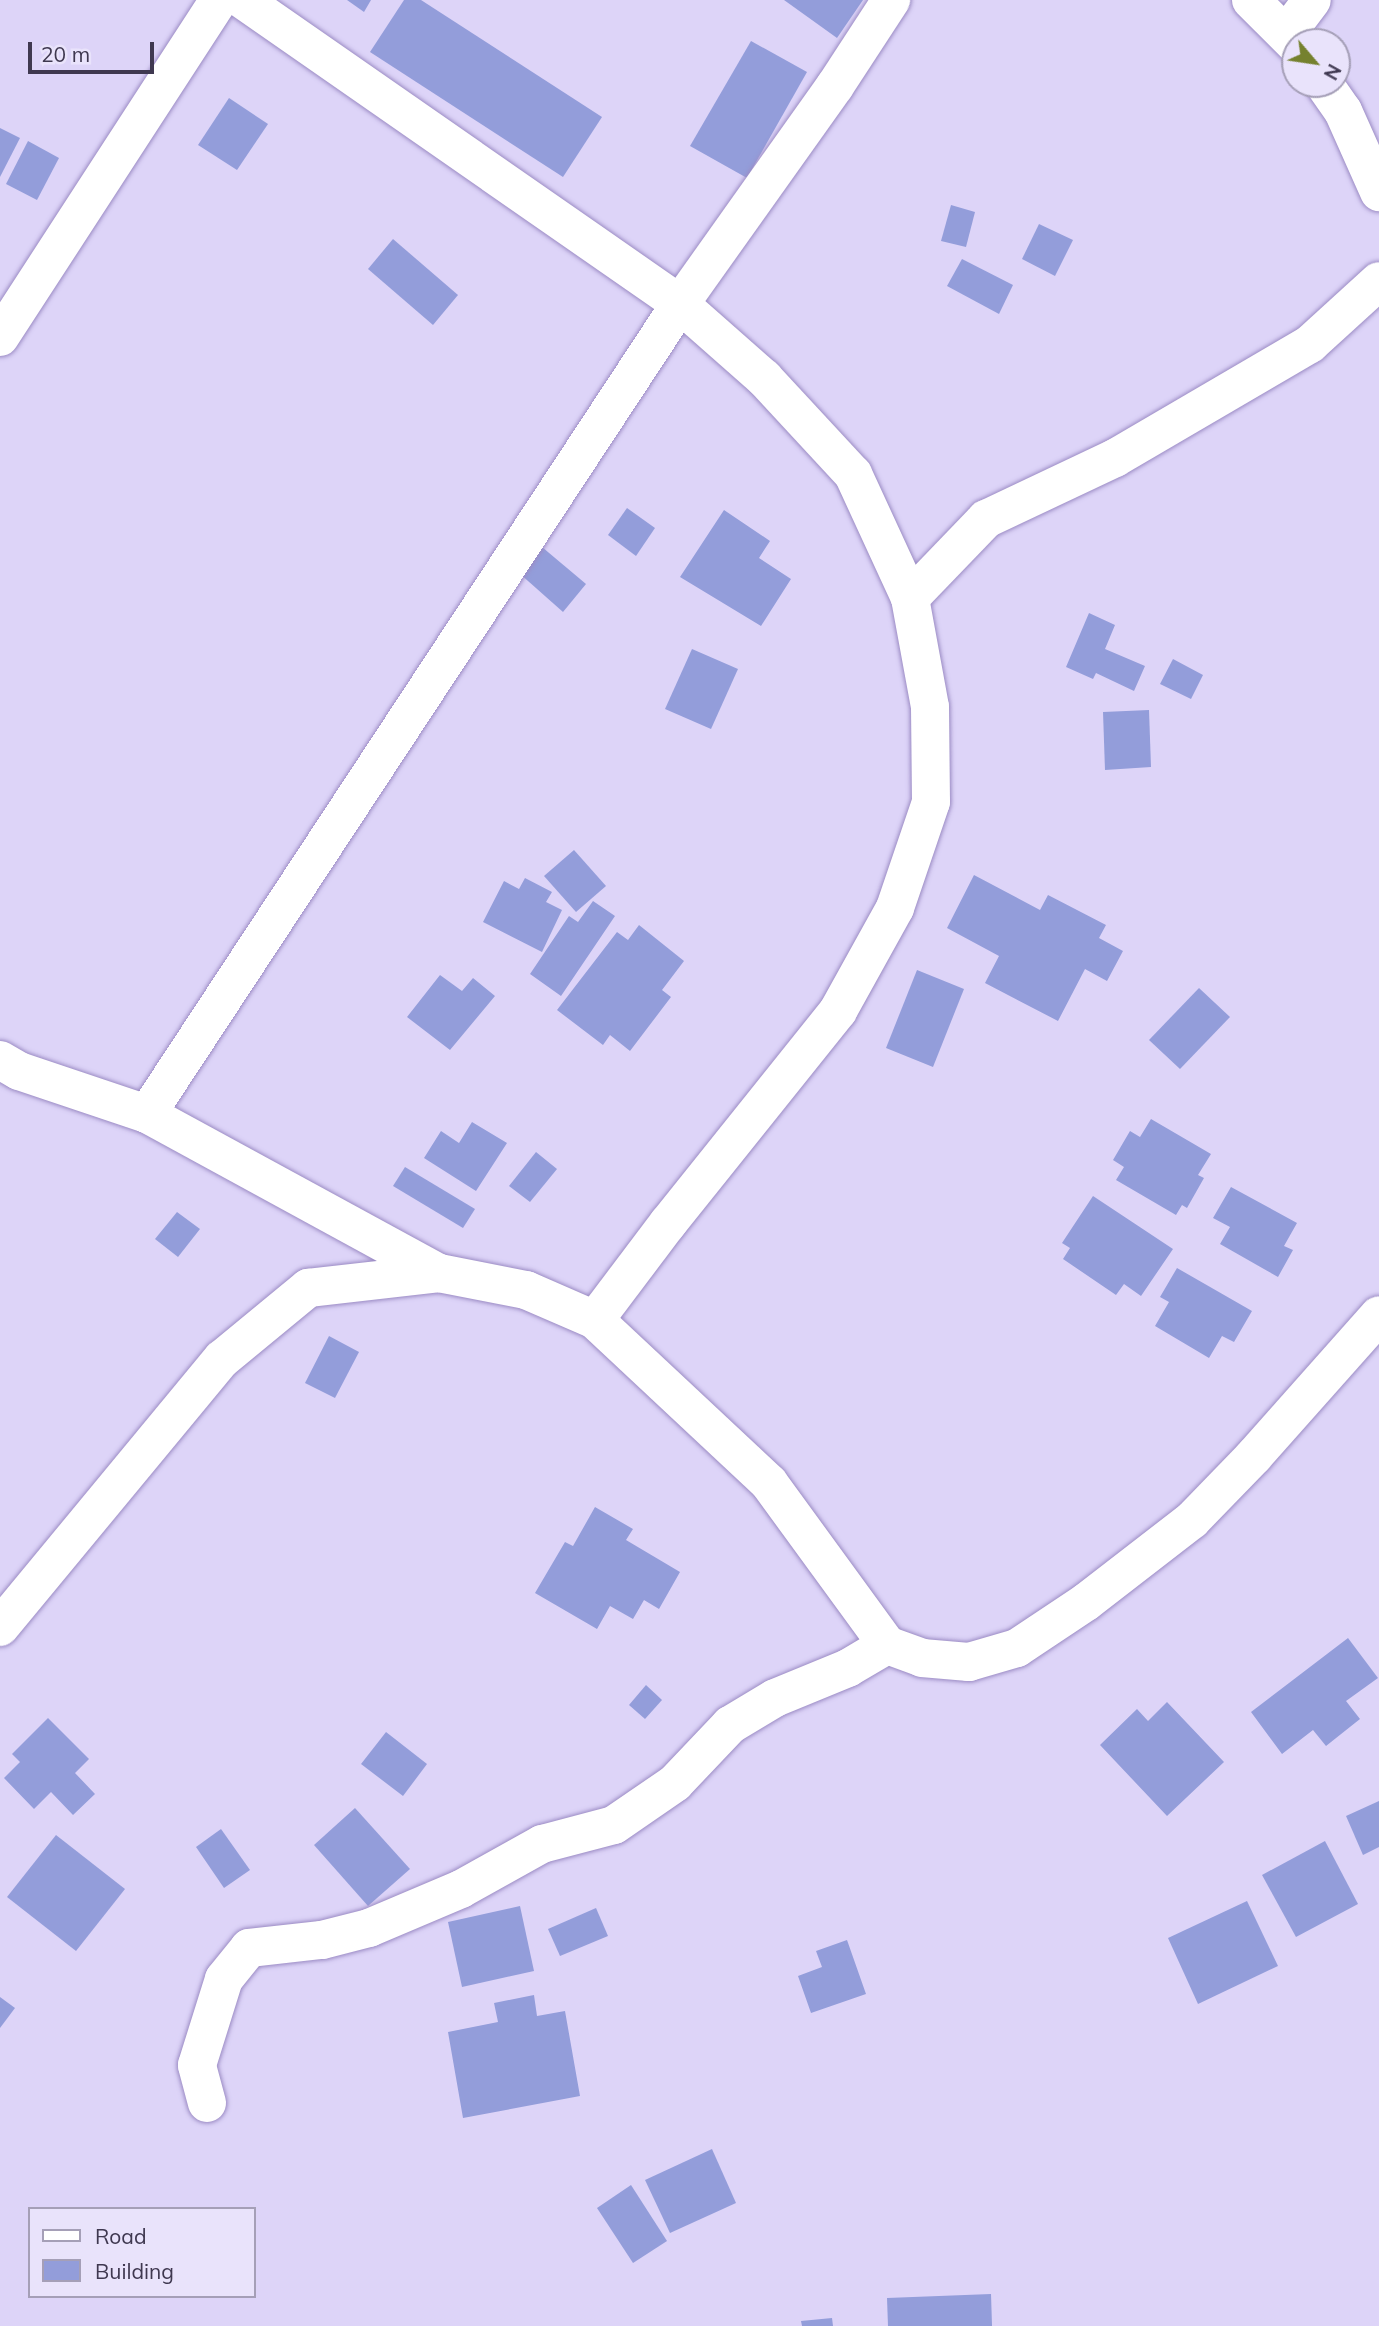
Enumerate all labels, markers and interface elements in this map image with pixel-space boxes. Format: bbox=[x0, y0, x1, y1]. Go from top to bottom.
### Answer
scale bar bbox=[32, 28, 158, 72]
north arrow bbox=[1281, 28, 1351, 98]
text: 20 m bbox=[41, 41, 90, 67]
text: N bbox=[1319, 60, 1347, 84]
legend bbox=[28, 2207, 256, 2298]
text: Road bbox=[95, 2223, 146, 2249]
text: Building bbox=[95, 2258, 174, 2284]

